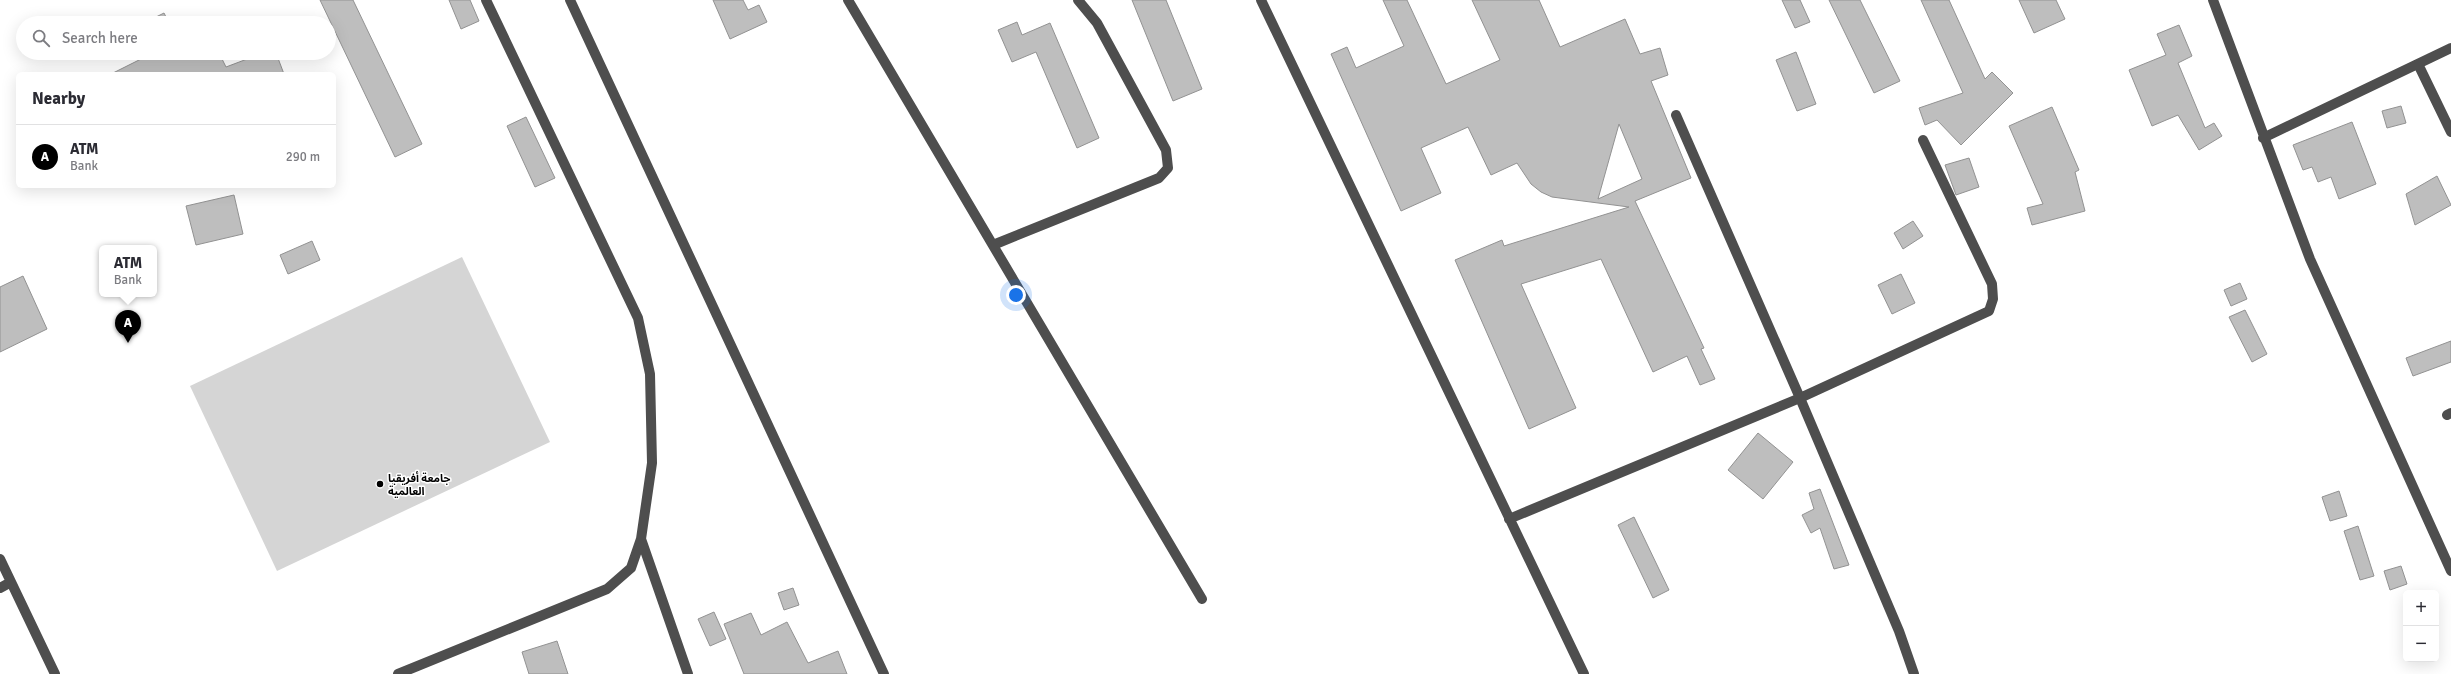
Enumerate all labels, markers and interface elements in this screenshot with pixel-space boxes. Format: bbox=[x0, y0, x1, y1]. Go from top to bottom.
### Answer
search box bbox=[16, 16, 336, 60]
icon: search bbox=[30, 27, 52, 49]
text: Search here bbox=[62, 29, 138, 47]
text: Nearby bbox=[32, 88, 85, 109]
text: ATM bbox=[70, 140, 99, 158]
text: A bbox=[41, 149, 49, 165]
text: 290 m bbox=[286, 149, 320, 165]
text: Bank bbox=[70, 158, 98, 174]
popup bbox=[99, 245, 157, 297]
text: ATM bbox=[114, 254, 142, 272]
text: Bank bbox=[114, 272, 142, 288]
your location bbox=[1006, 285, 1026, 305]
pin: A bbox=[115, 310, 141, 343]
place label: جامعة أفريقيا العالمية bbox=[388, 471, 450, 498]
marker: جامعة أفريقيا العالمية bbox=[375, 479, 385, 489]
map controls bbox=[2403, 590, 2439, 662]
button: + bbox=[2403, 590, 2439, 626]
button: − bbox=[2403, 626, 2439, 662]

